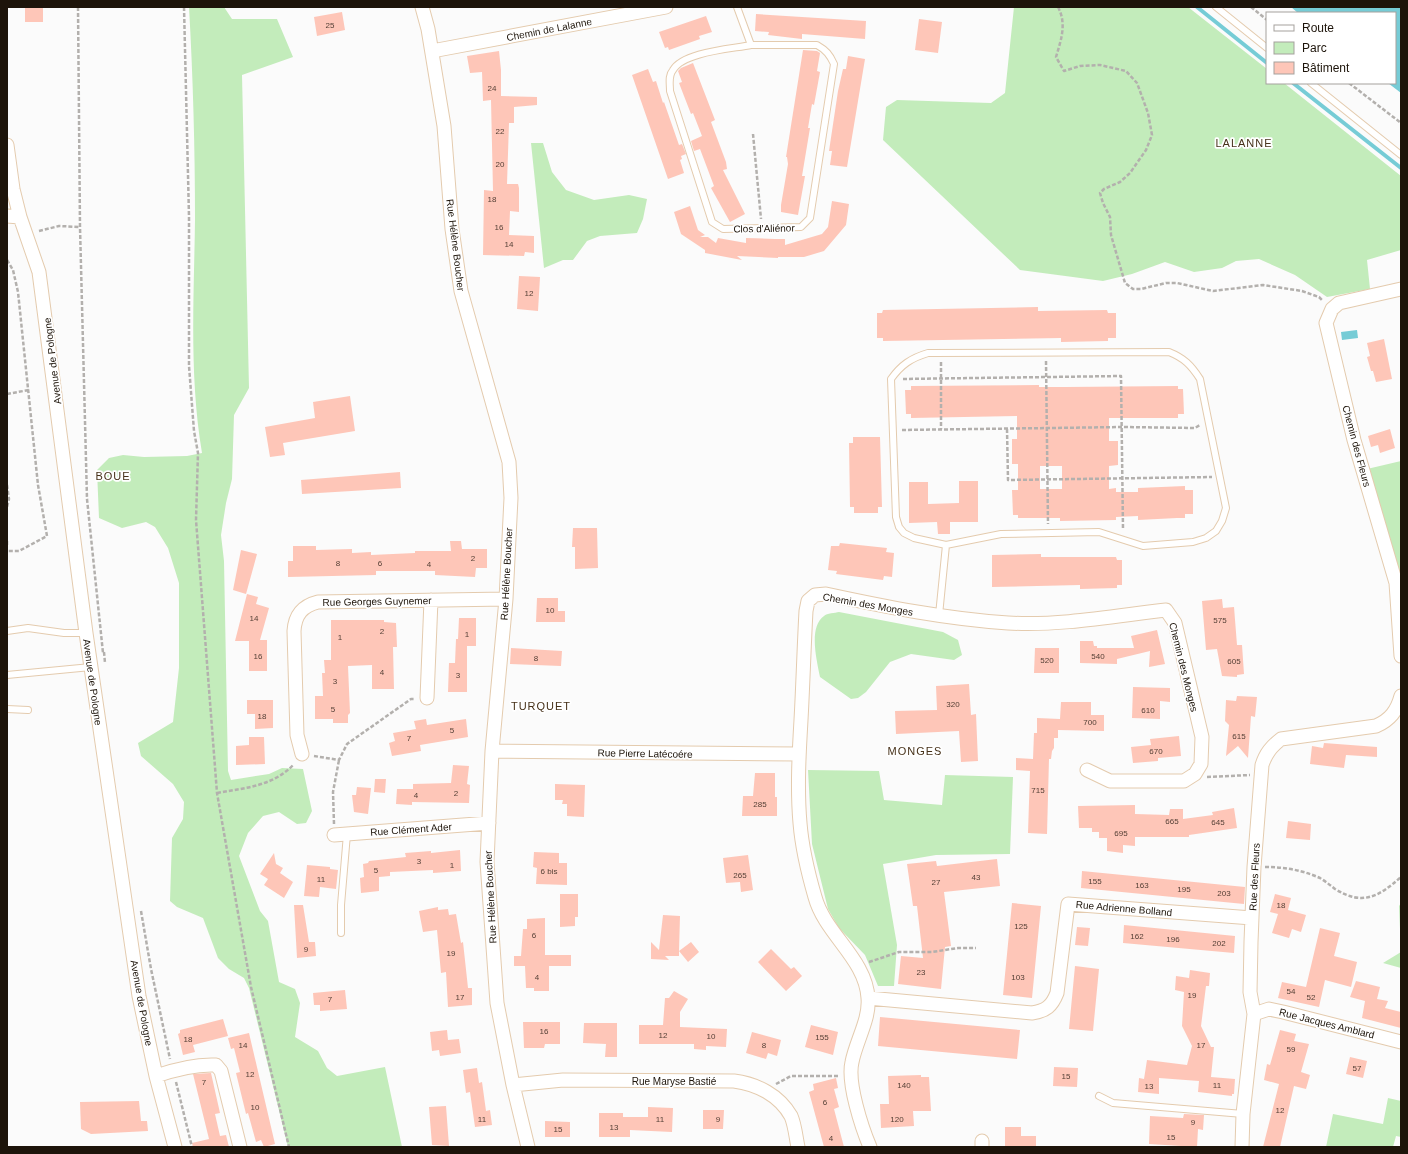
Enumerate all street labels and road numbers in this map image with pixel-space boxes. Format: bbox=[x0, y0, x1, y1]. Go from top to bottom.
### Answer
street label: Chemin de Lalanne bbox=[505, 16, 593, 43]
street label: Rue Hélène Boucher bbox=[444, 198, 467, 292]
street label: Clos d'Aliénor bbox=[733, 222, 795, 235]
street label: Avenue de Pologne bbox=[42, 317, 63, 405]
street label: Chemin des Fleurs bbox=[1340, 404, 1373, 488]
street label: Rue Hélène Boucher bbox=[499, 527, 514, 621]
street label: Chemin des Monges bbox=[822, 591, 914, 618]
street label: Rue Georges Guynemer bbox=[322, 595, 432, 608]
street label: Chemin des Monges bbox=[1167, 621, 1200, 713]
street label: Avenue de Pologne bbox=[81, 638, 104, 726]
street label: Rue Pierre Latécoére bbox=[597, 747, 693, 760]
street label: Rue Clément Ader bbox=[370, 821, 453, 838]
street label: Rue des Fleurs bbox=[1247, 843, 1262, 911]
street label: Rue Hélène Boucher bbox=[483, 850, 498, 944]
street label: Rue Adrienne Bolland bbox=[1075, 899, 1173, 918]
street label: Avenue de Pologne bbox=[129, 959, 155, 1047]
street label: Rue Jacques Amblard bbox=[1278, 1006, 1376, 1041]
street label: Rue Maryse Bastié bbox=[632, 1076, 717, 1087]

